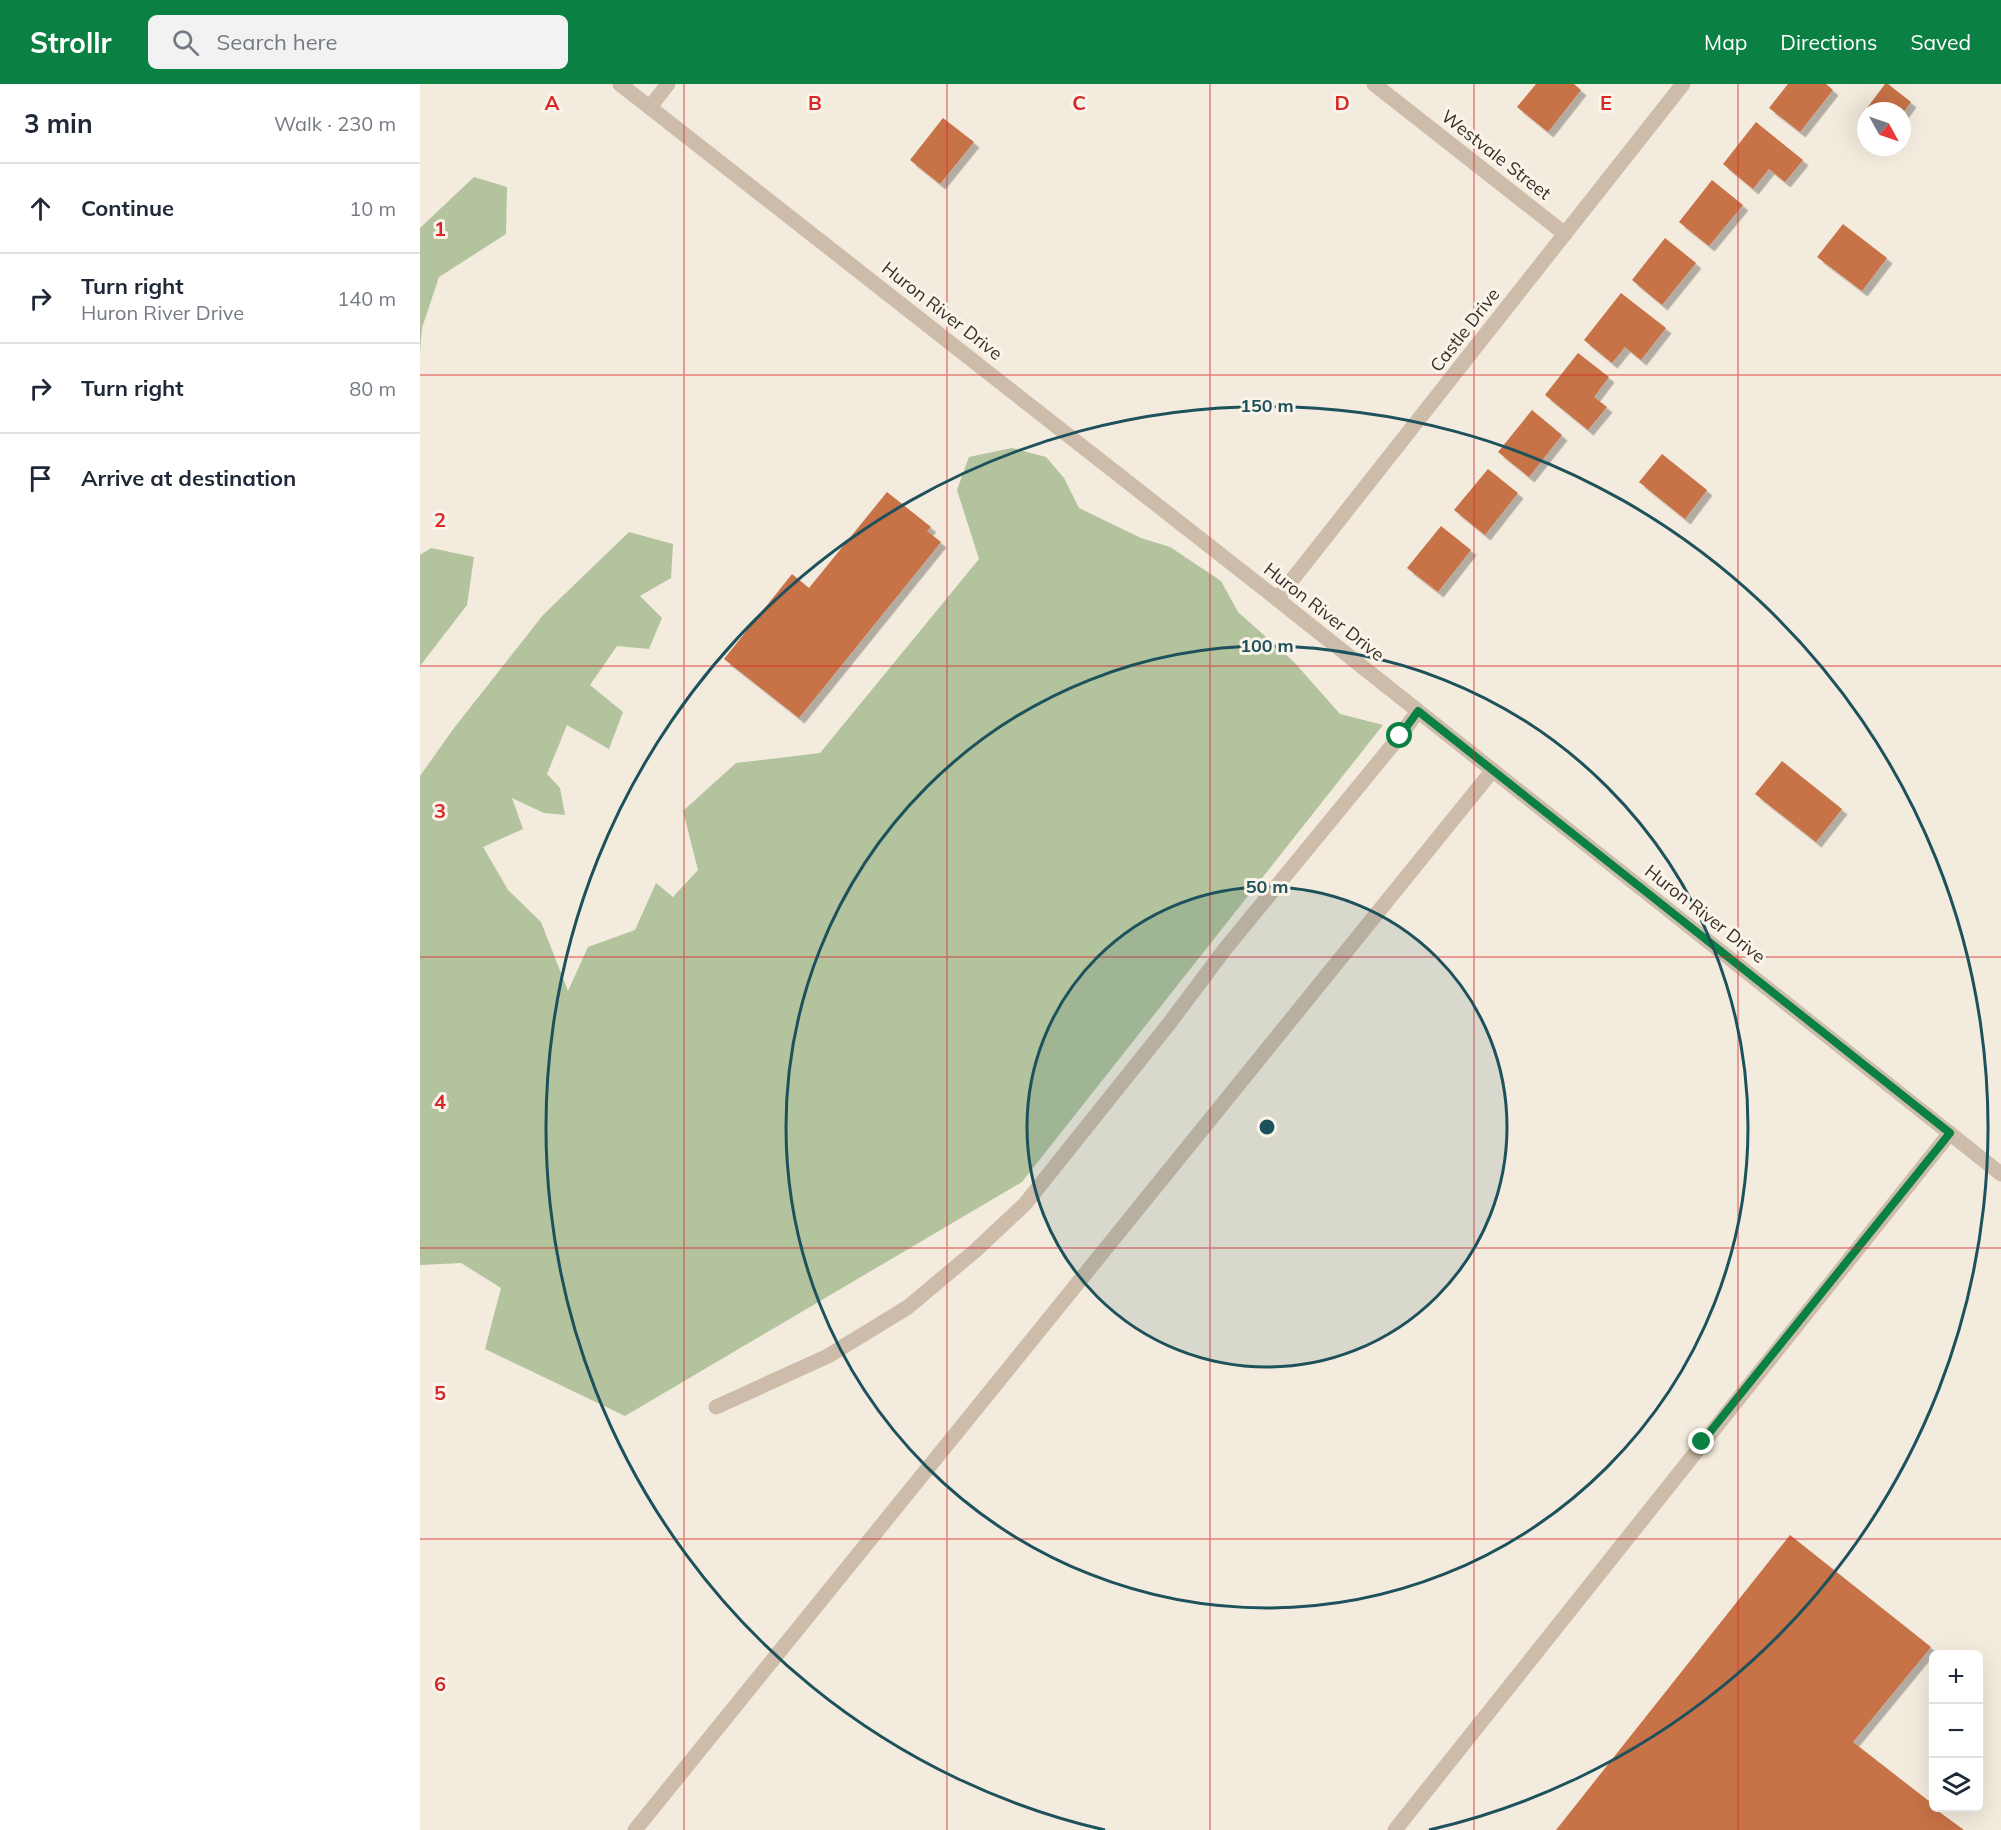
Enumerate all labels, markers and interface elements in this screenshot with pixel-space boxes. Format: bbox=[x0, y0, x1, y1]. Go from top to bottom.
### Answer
search box bbox=[148, 15, 568, 69]
text: Strollr bbox=[30, 25, 112, 60]
icon: search bbox=[169, 26, 202, 59]
text: Search here bbox=[217, 28, 337, 56]
text: Map bbox=[1704, 29, 1747, 55]
text: Directions bbox=[1780, 29, 1877, 55]
text: Saved bbox=[1910, 29, 1971, 55]
text: A bbox=[545, 90, 560, 115]
text: B bbox=[808, 90, 822, 115]
text: C bbox=[1072, 90, 1086, 115]
text: D bbox=[1334, 90, 1350, 115]
text: E bbox=[1600, 90, 1612, 115]
north arrow bbox=[1857, 102, 1911, 156]
street label: Westvale Street bbox=[1437, 105, 1556, 205]
text: 3 min bbox=[24, 107, 93, 140]
text: Walk · 230 m bbox=[274, 111, 396, 136]
icon: ahead bbox=[24, 192, 57, 225]
text: Continue bbox=[81, 194, 174, 222]
text: 10 m bbox=[349, 196, 396, 221]
text: 1 bbox=[434, 216, 446, 241]
street label: Huron River Drive bbox=[877, 256, 1007, 365]
text: Turn right bbox=[81, 272, 184, 300]
icon: right bbox=[24, 282, 57, 315]
street label: Castle Drive bbox=[1425, 283, 1505, 376]
text: 140 m bbox=[337, 286, 396, 311]
text: Huron River Drive bbox=[81, 300, 244, 325]
icon: right bbox=[24, 372, 57, 405]
text: Turn right bbox=[81, 374, 184, 402]
text: 80 m bbox=[349, 376, 396, 401]
text: 150 m bbox=[1240, 394, 1294, 417]
icon: arrive bbox=[24, 462, 57, 495]
text: Arrive at destination bbox=[81, 464, 296, 492]
text: 2 bbox=[434, 507, 446, 532]
street label: Huron River Drive bbox=[1259, 557, 1389, 666]
text: 100 m bbox=[1240, 634, 1294, 657]
route start bbox=[1386, 722, 1412, 748]
text: 3 bbox=[434, 798, 446, 823]
street label: Huron River Drive bbox=[1640, 859, 1770, 968]
text: 50 m bbox=[1246, 875, 1288, 898]
text: 4 bbox=[434, 1089, 446, 1114]
centre of rings bbox=[1257, 1117, 1277, 1137]
text: 5 bbox=[434, 1380, 446, 1405]
route end bbox=[1688, 1428, 1714, 1454]
map controls bbox=[1929, 1650, 1983, 1812]
button: + bbox=[1929, 1650, 1983, 1704]
text: 6 bbox=[434, 1671, 446, 1696]
button: − bbox=[1929, 1704, 1983, 1758]
button: layers bbox=[1929, 1758, 1983, 1812]

